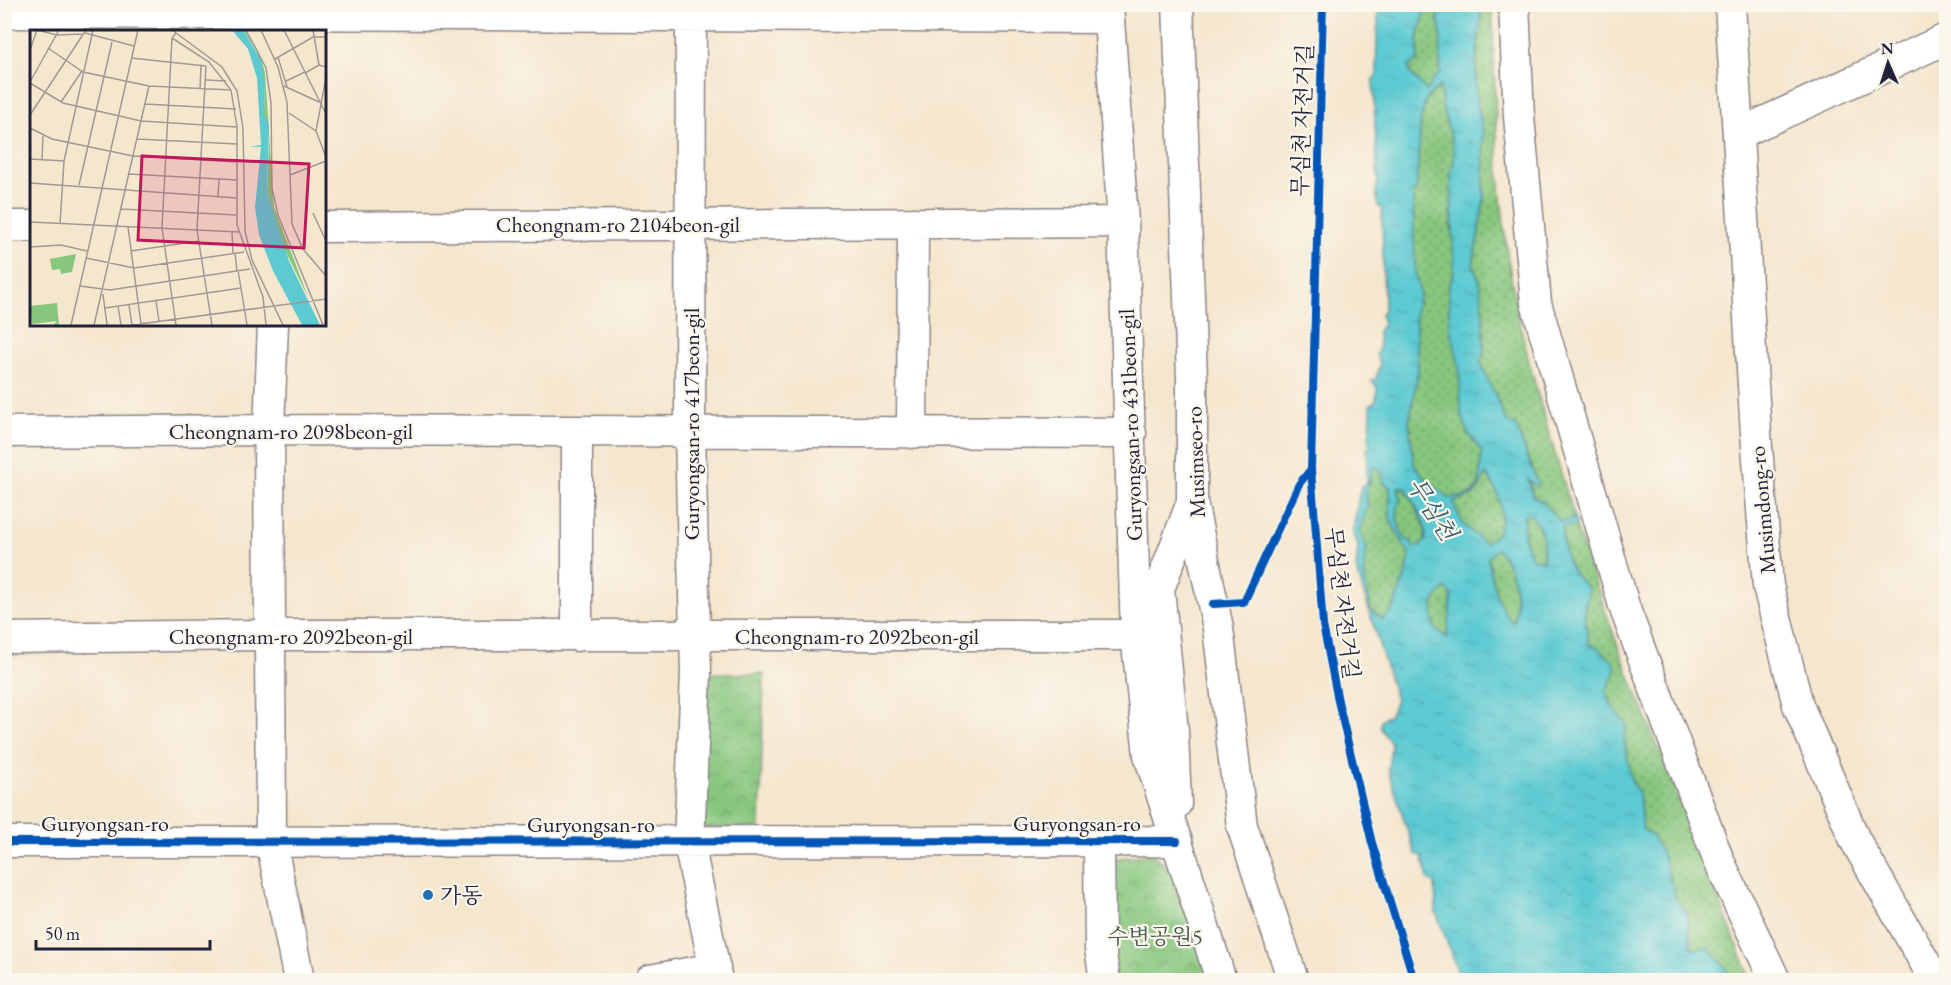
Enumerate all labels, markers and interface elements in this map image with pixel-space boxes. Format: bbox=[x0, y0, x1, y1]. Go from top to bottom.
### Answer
inset map bbox=[30, 30, 326, 326]
north arrow bbox=[1858, 33, 1918, 93]
text: N bbox=[1880, 38, 1894, 59]
street label: 무심천 자전거길 bbox=[1285, 43, 1320, 197]
street label: Cheongnam-ro 2104beon-gil bbox=[496, 210, 740, 239]
street label: Guryongsan-ro 417beon-gil bbox=[677, 308, 706, 540]
street label: Guryongsan-ro 431beon-gil bbox=[1112, 308, 1149, 542]
street label: Musimseo-ro bbox=[1179, 406, 1212, 518]
street label: Cheongnam-ro 2098beon-gil bbox=[169, 417, 413, 446]
street label: Musimdong-ro bbox=[1742, 445, 1783, 575]
water label: 무심천 bbox=[1400, 471, 1465, 548]
street label: 무심천 자전거길 bbox=[1319, 525, 1366, 681]
street label: Cheongnam-ro 2092beon-gil bbox=[169, 622, 413, 651]
street label: Cheongnam-ro 2092beon-gil bbox=[735, 622, 979, 651]
street label: Guryongsan-ro bbox=[41, 809, 169, 838]
street label: Guryongsan-ro bbox=[1013, 809, 1141, 838]
street label: Guryongsan-ro bbox=[527, 810, 655, 839]
place label: 가동 bbox=[440, 881, 483, 910]
marker: 가동 bbox=[421, 888, 435, 902]
scale bar bbox=[36, 913, 210, 951]
text: 50 m bbox=[45, 922, 80, 945]
park label: 수변공원5 bbox=[1107, 922, 1203, 951]

